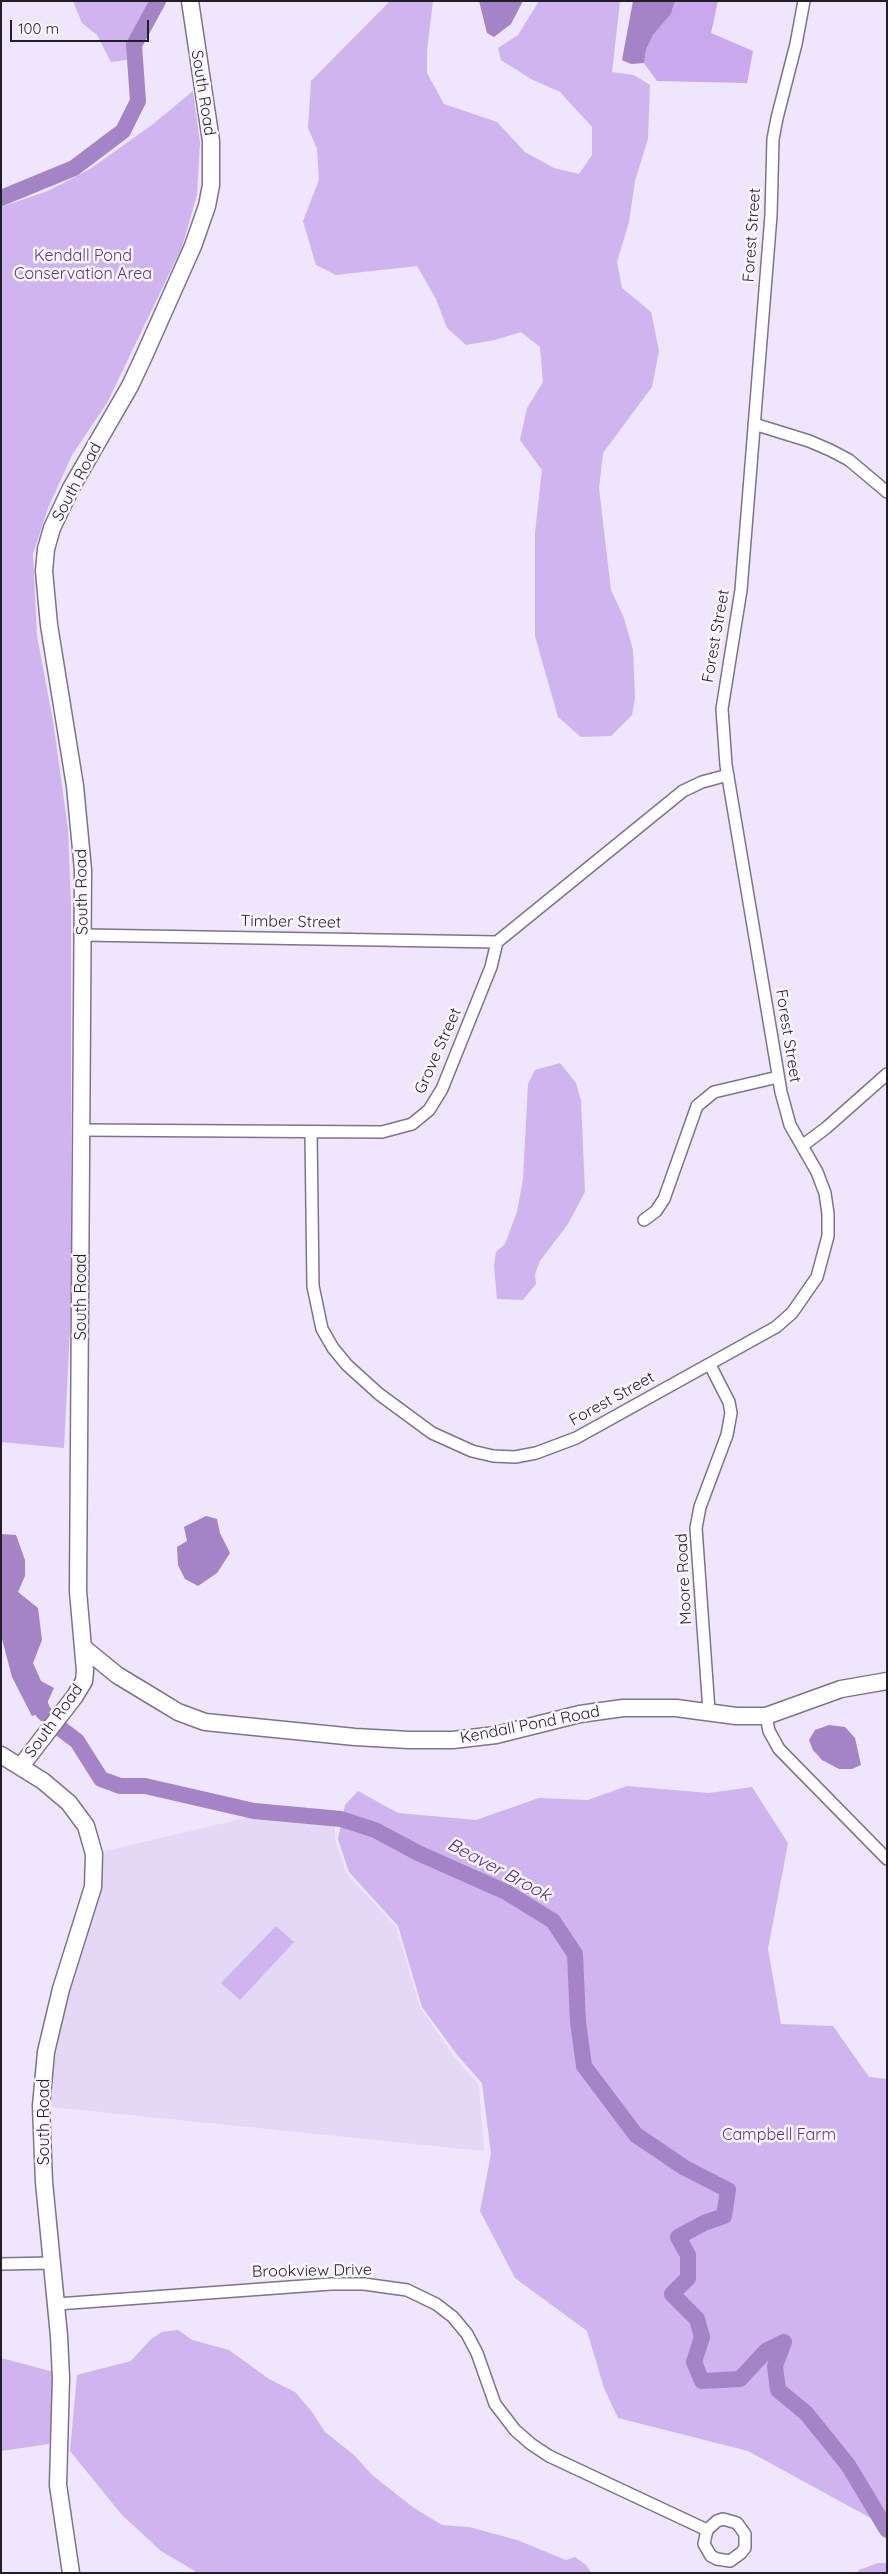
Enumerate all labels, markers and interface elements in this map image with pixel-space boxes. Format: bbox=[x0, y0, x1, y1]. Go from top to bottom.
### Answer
scale bar bbox=[12, 10, 151, 42]
text: 100 m bbox=[18, 19, 59, 38]
street label: South Road bbox=[187, 49, 219, 137]
street label: Forest Street bbox=[739, 187, 765, 283]
park label: Kendall Pond Conservation Area bbox=[14, 246, 152, 284]
street label: South Road bbox=[48, 439, 106, 525]
street label: Forest Street bbox=[698, 588, 734, 684]
street label: South Road bbox=[72, 849, 92, 935]
street label: Timber Street bbox=[241, 912, 341, 932]
street label: Forest Street bbox=[771, 988, 805, 1084]
street label: Grove Street bbox=[411, 1005, 465, 1097]
street label: South Road bbox=[71, 1254, 91, 1340]
street label: Forest Street bbox=[566, 1368, 658, 1430]
street label: Moore Road bbox=[672, 1533, 696, 1625]
street label: South Road bbox=[21, 1680, 87, 1762]
street label: Kendall Pond Road bbox=[459, 1702, 601, 1748]
water label: Beaver Brook bbox=[444, 1834, 554, 1906]
street label: South Road bbox=[34, 2079, 54, 2165]
park label: Campbell Farm bbox=[722, 2125, 836, 2145]
street label: Brookview Drive bbox=[252, 2260, 372, 2282]

